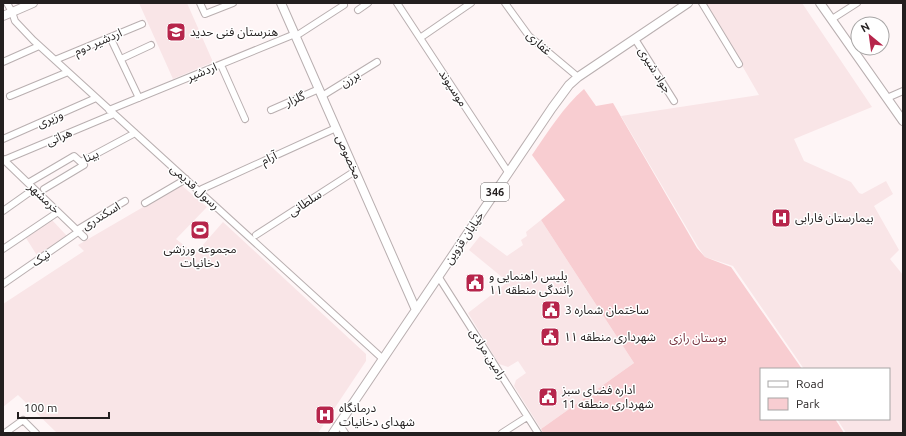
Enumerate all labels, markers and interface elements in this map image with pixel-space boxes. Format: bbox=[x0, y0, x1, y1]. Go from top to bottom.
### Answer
north arrow bbox=[850, 16, 890, 56]
text: N bbox=[859, 20, 872, 34]
school or university icon: هنرستان فنی حدید bbox=[165, 21, 187, 43]
place label: هنرستان فنی حدید bbox=[190, 25, 278, 39]
street label: اردشیر دوم bbox=[72, 26, 125, 60]
street label: غفاری bbox=[524, 28, 554, 58]
street label: جواد شیری bbox=[635, 44, 675, 96]
street label: اردشیر bbox=[184, 60, 219, 85]
street label: موسیوند bbox=[436, 67, 470, 109]
street label: برزن bbox=[338, 68, 362, 90]
street label: گلزار bbox=[282, 88, 308, 110]
street label: وزیری bbox=[35, 107, 65, 131]
street label: هراتی bbox=[44, 125, 74, 149]
street label: مخصوص bbox=[333, 133, 365, 181]
street label: بینا bbox=[81, 147, 101, 165]
street label: آرام bbox=[259, 148, 280, 169]
street label: رسول قدیمی bbox=[167, 161, 222, 213]
street label: خرمشهر bbox=[25, 179, 63, 216]
road number: 346 bbox=[481, 183, 509, 201]
street label: سلطانی bbox=[286, 187, 324, 219]
street label: اسکندری bbox=[79, 199, 123, 233]
hospital icon: بیمارستان فارابی bbox=[770, 207, 792, 229]
street label: خیابان قزوین bbox=[441, 209, 487, 267]
place label: بیمارستان فارابی bbox=[795, 211, 873, 225]
sports icon: مجموعه ورزشی دخانیات bbox=[189, 219, 211, 241]
place label: مجموعه ورزشی دخانیات bbox=[163, 242, 237, 270]
street label: نیک bbox=[29, 247, 53, 269]
place label: پلیس راهنمایی و رانندگی منطقه ۱۱ bbox=[489, 269, 573, 297]
public building icon: پلیس راهنمایی و رانندگی منطقه ۱۱ bbox=[464, 272, 486, 294]
public building icon: ساختمان شماره 3 bbox=[540, 299, 562, 321]
place label: ساختمان شماره 3 bbox=[565, 303, 649, 317]
street label: رامین مرادی bbox=[467, 326, 509, 382]
public building icon: شهرداری منطقه ۱۱ bbox=[539, 326, 561, 348]
place label: شهرداری منطقه ۱۱ bbox=[564, 330, 656, 344]
park label: بوستان رازی bbox=[669, 331, 727, 345]
legend bbox=[760, 368, 890, 420]
text: Road bbox=[796, 377, 824, 390]
place label: اداره فضای سبز شهرداری منطقه 11 bbox=[561, 383, 654, 411]
public building icon: اداره فضای سبز شهرداری منطقه 11 bbox=[537, 386, 559, 408]
scale bar bbox=[18, 394, 109, 420]
text: Park bbox=[796, 397, 820, 410]
text: 100 m bbox=[24, 401, 57, 414]
place label: درمانگاه شهدای دخانیات bbox=[339, 401, 415, 429]
hospital icon: درمانگاه شهدای دخانیات bbox=[314, 404, 336, 426]

